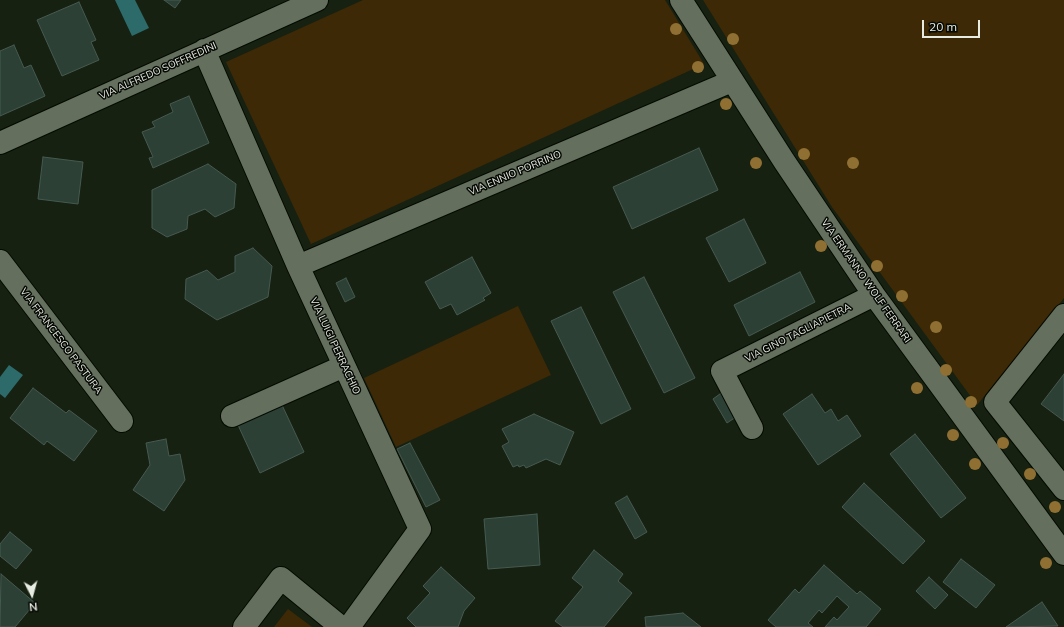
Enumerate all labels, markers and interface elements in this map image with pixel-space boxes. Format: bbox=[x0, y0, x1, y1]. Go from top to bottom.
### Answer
scale bar bbox=[924, 12, 982, 38]
text: 20 m bbox=[929, 19, 957, 34]
street label: VIA ALFREDO SOFFREDINI bbox=[98, 40, 218, 102]
street label: VIA ENNIO PORRINO bbox=[467, 148, 563, 198]
street label: VIA ERMANNO WOLF FERRARI bbox=[819, 217, 913, 345]
street label: VIA FRANCESCO PASTURA bbox=[17, 286, 105, 396]
street label: VIA LUIGI PERRACHIO bbox=[307, 296, 363, 396]
street label: VIA GINO TAGLIAPIETRA bbox=[743, 301, 853, 365]
north arrow bbox=[12, 575, 52, 615]
text: N bbox=[28, 600, 38, 614]

